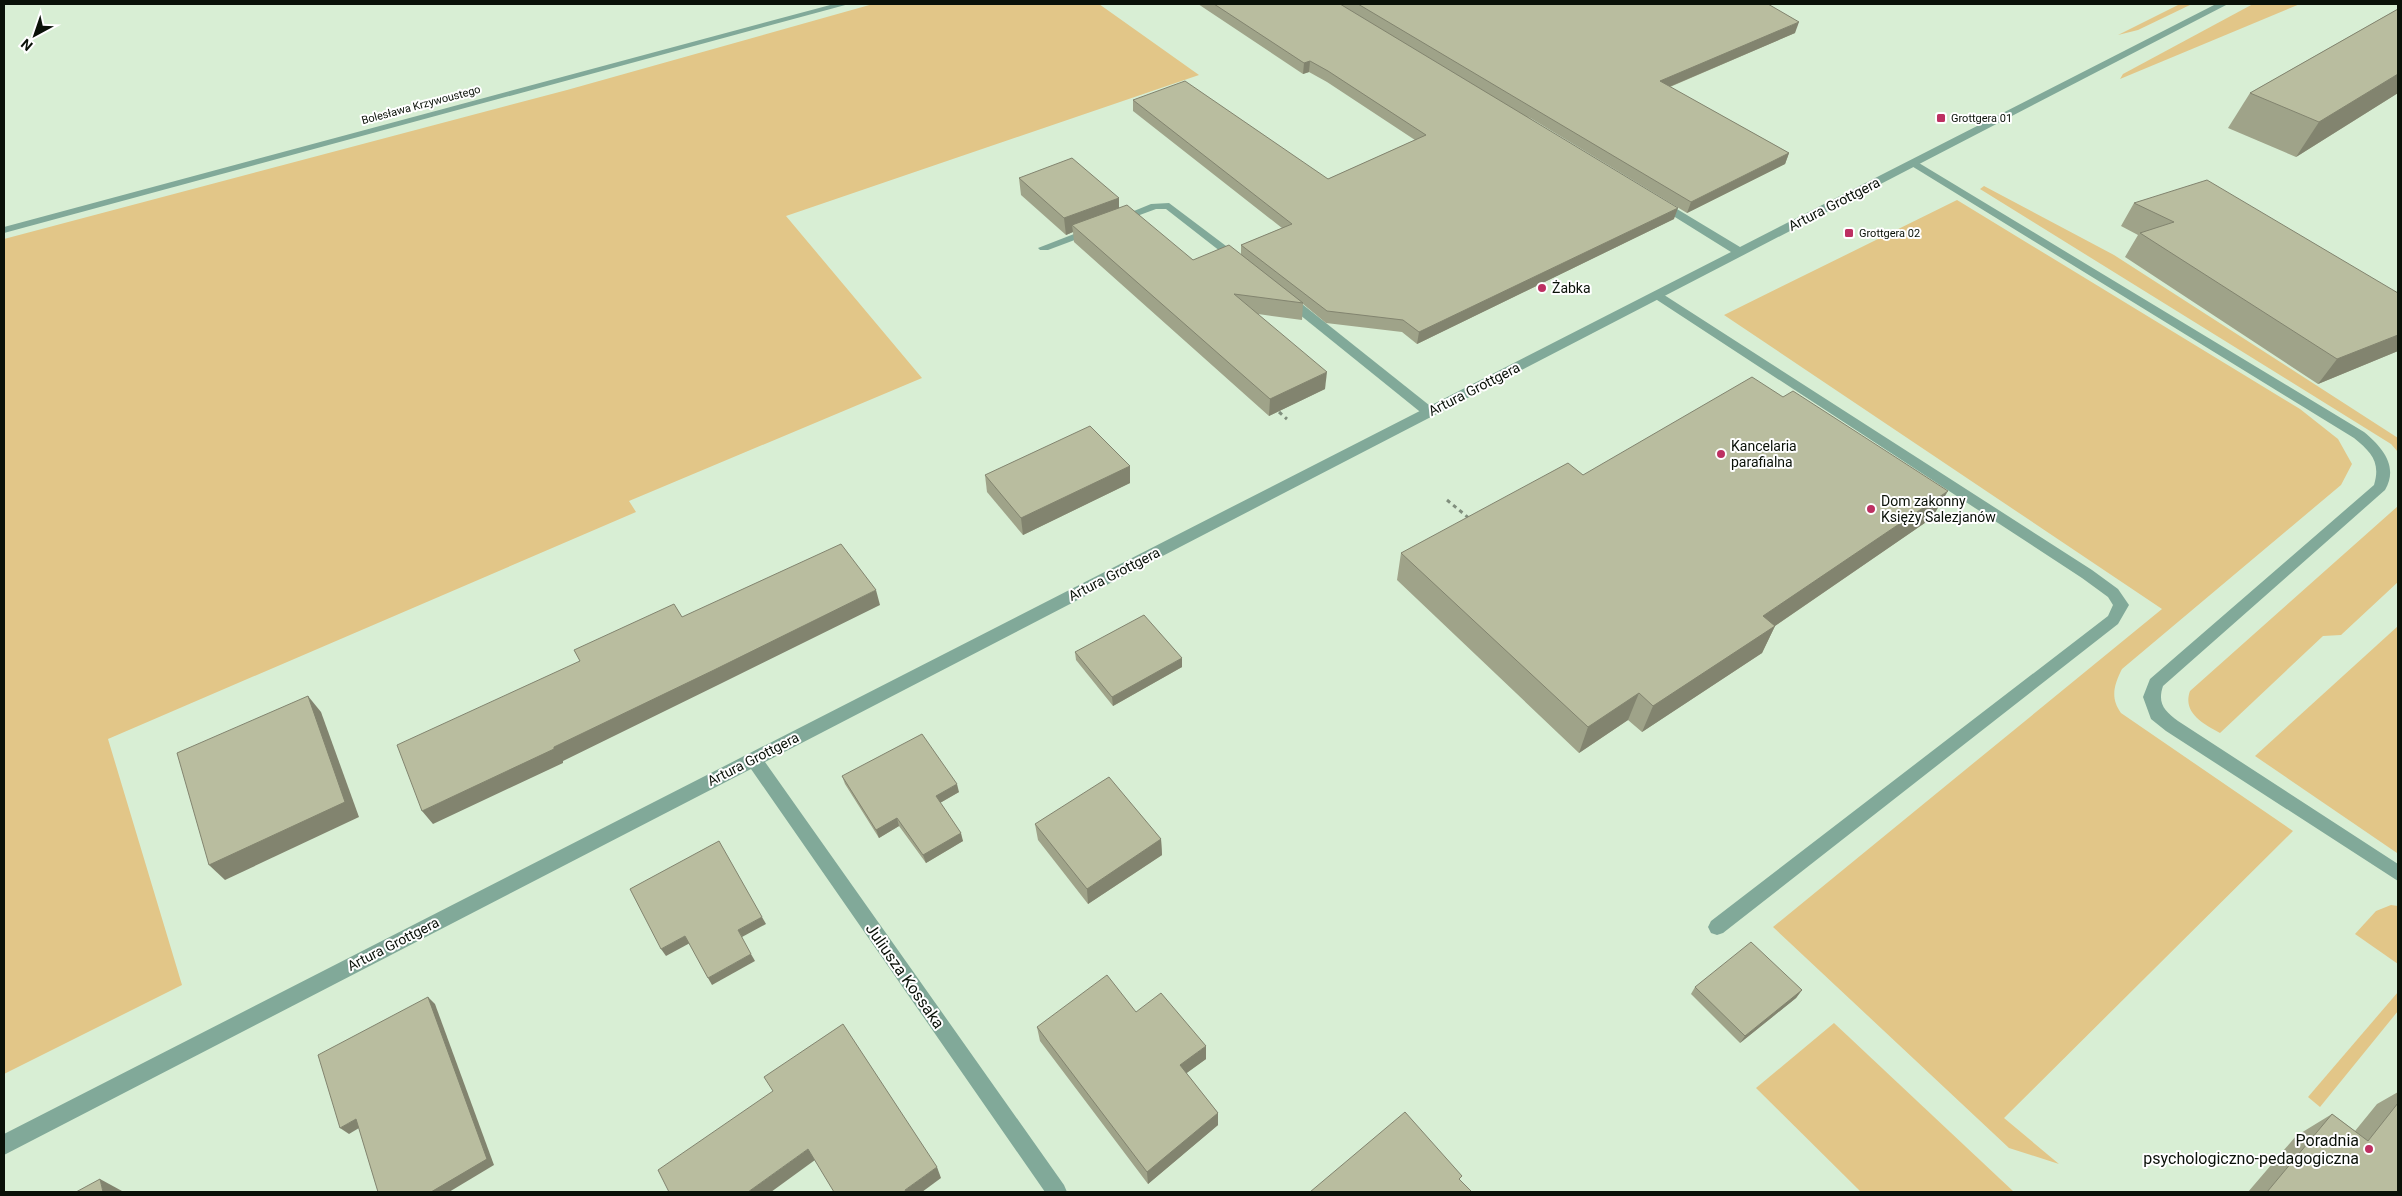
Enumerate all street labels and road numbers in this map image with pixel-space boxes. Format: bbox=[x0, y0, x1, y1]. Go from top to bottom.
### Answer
street label: Bolesława Krzywoustego bbox=[360, 83, 482, 127]
street label: Artura Grottgera bbox=[1785, 174, 1883, 234]
street label: Artura Grottgera bbox=[1425, 359, 1523, 419]
street label: Artura Grottgera bbox=[1065, 544, 1163, 604]
street label: Artura Grottgera bbox=[704, 729, 802, 789]
street label: Artura Grottgera bbox=[344, 914, 442, 974]
street label: Juliusza Kossaka bbox=[862, 920, 948, 1032]

